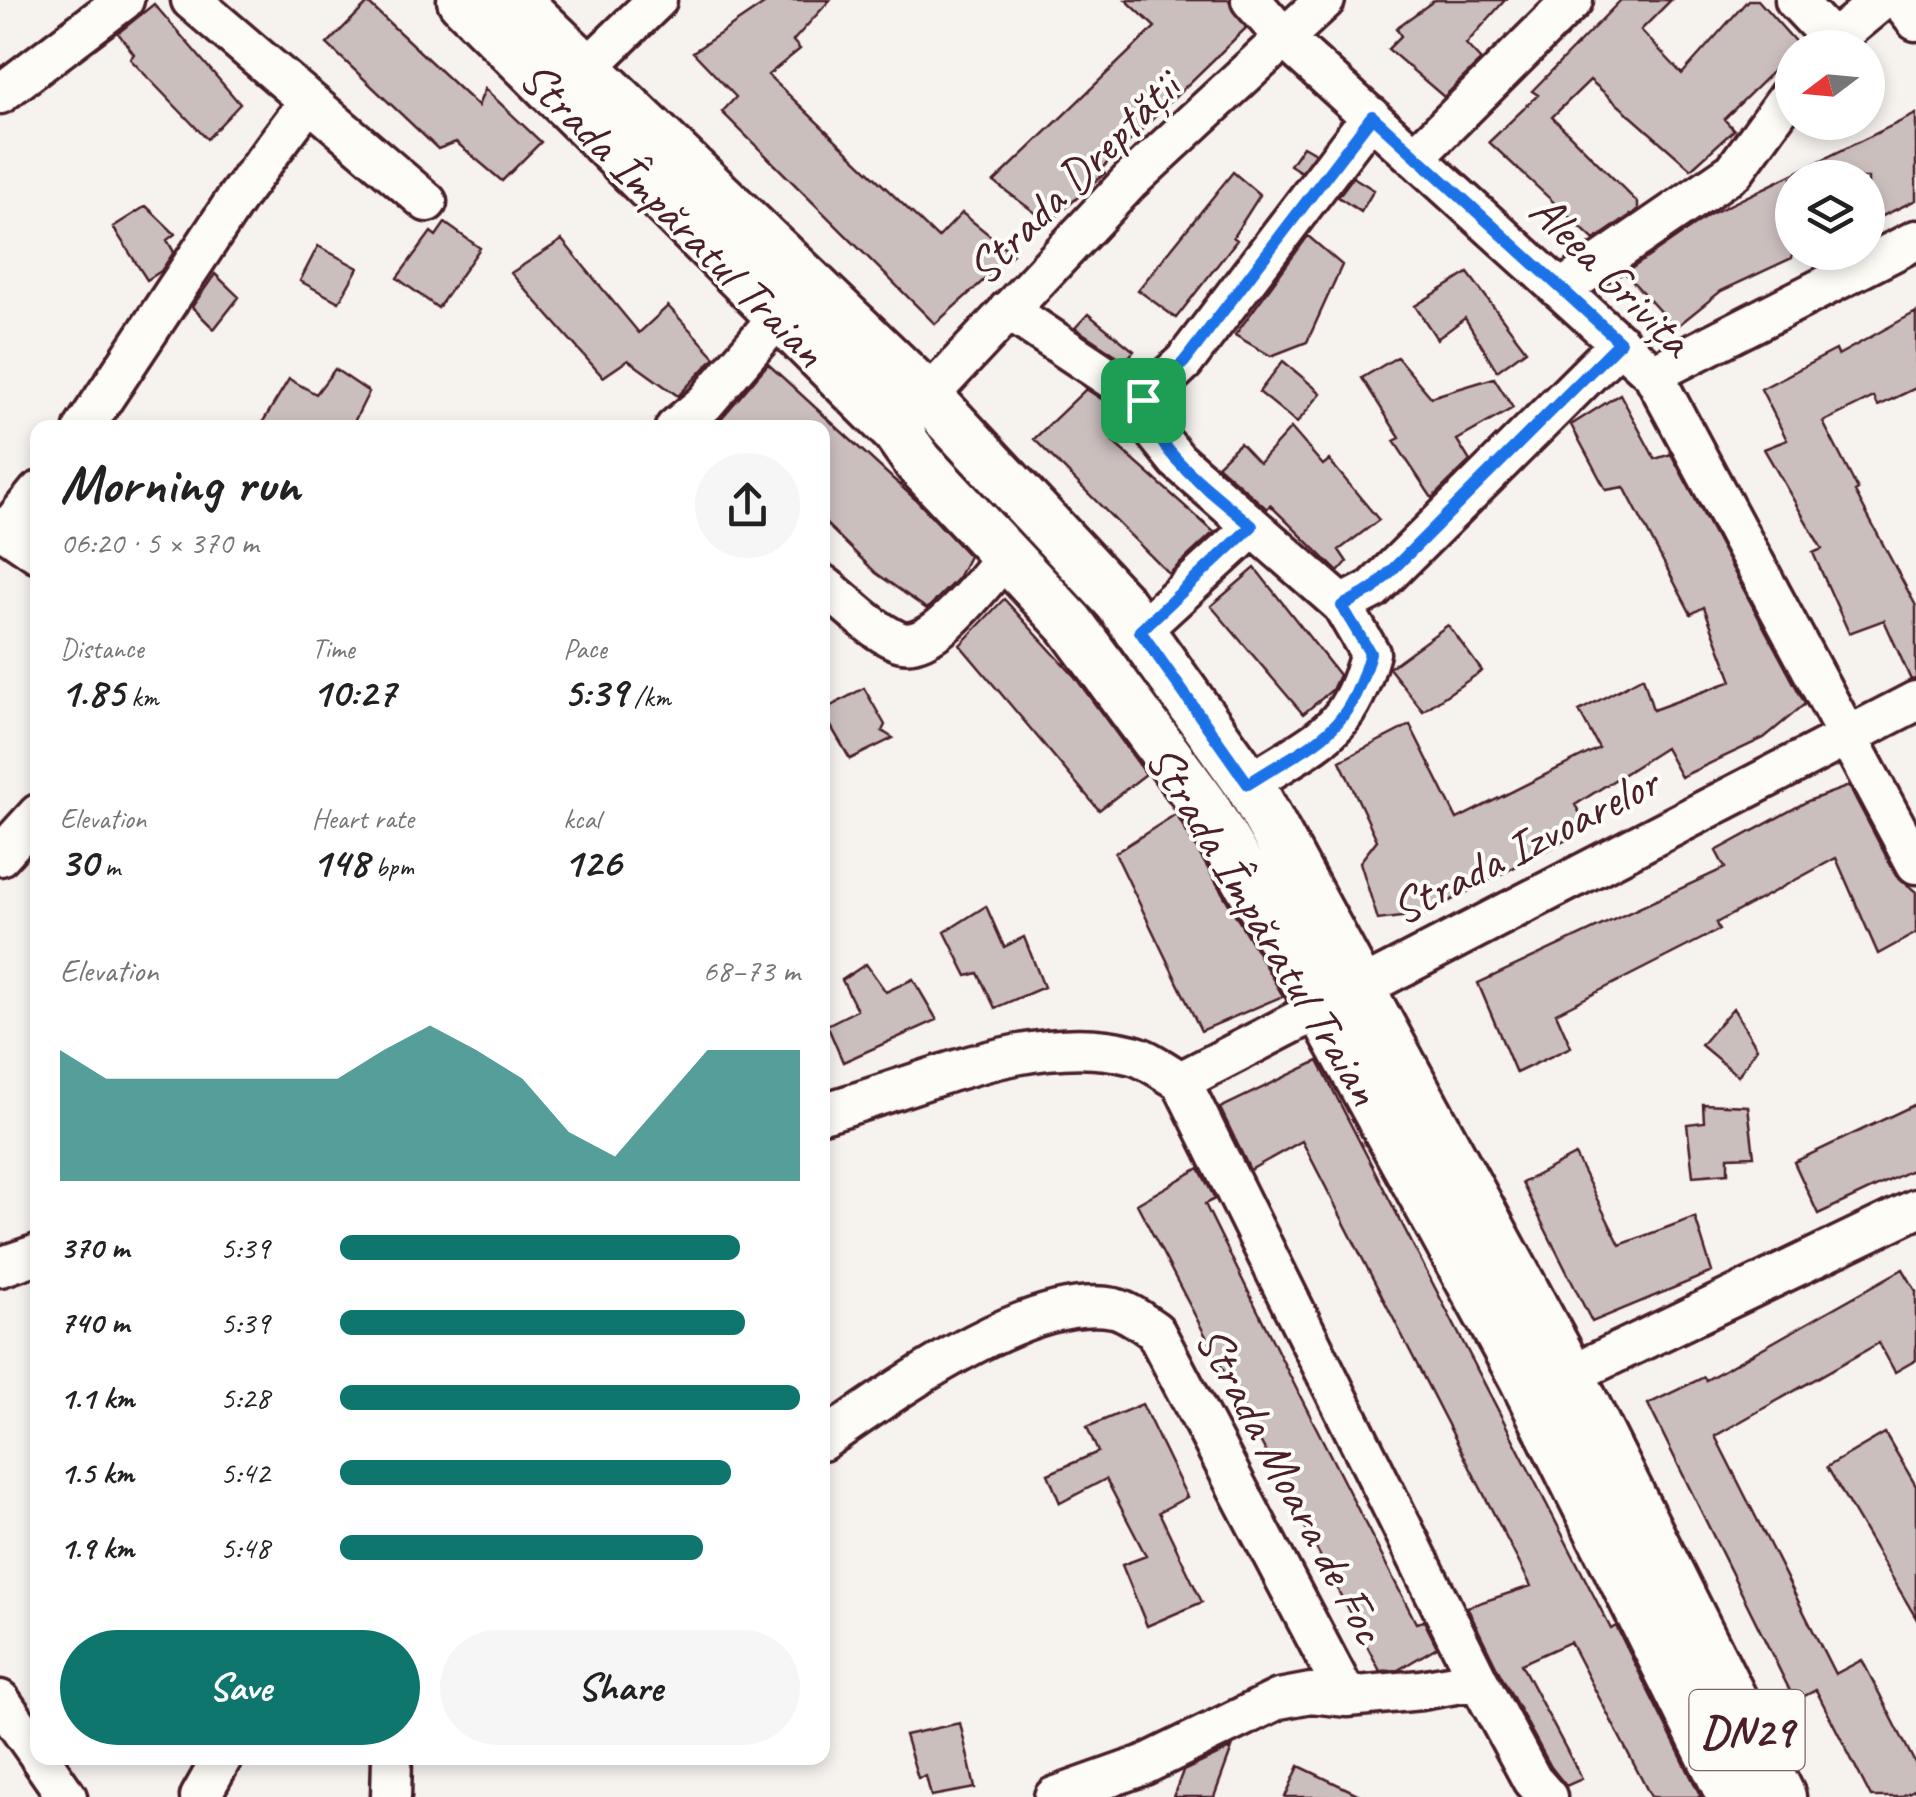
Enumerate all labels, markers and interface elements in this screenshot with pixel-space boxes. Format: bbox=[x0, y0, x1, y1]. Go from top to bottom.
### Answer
north arrow bbox=[1775, 30, 1885, 140]
map controls bbox=[1775, 30, 1885, 270]
street label: Strada Împăratul Traian bbox=[507, 48, 840, 380]
street label: Strada Dreptății bbox=[953, 55, 1196, 297]
button: layers bbox=[1775, 160, 1885, 270]
street label: Aleea Grivița bbox=[1517, 181, 1707, 371]
pin bbox=[1101, 358, 1186, 443]
icon: arrive bbox=[1116, 373, 1171, 428]
text: Morning run bbox=[60, 449, 300, 519]
button: share bbox=[695, 453, 800, 558]
text: 06:20 · 5 × 370 m bbox=[60, 522, 258, 563]
text: Distance bbox=[60, 631, 144, 666]
text: Time bbox=[312, 631, 355, 666]
text: Pace bbox=[563, 631, 606, 666]
text: 1.85 bbox=[60, 666, 124, 719]
text: 10:27 bbox=[312, 666, 395, 719]
text: 5:39 bbox=[563, 666, 627, 719]
text: km bbox=[124, 679, 159, 714]
text: /km bbox=[627, 679, 671, 714]
street label: Strada Împăratul Traian bbox=[1133, 733, 1396, 1116]
street label: Strada Izvoarelor bbox=[1381, 750, 1672, 938]
text: Elevation bbox=[60, 801, 146, 836]
text: Heart rate bbox=[312, 801, 414, 836]
text: kcal bbox=[563, 801, 600, 836]
text: 30 bbox=[60, 836, 98, 889]
text: 148 bbox=[312, 836, 368, 889]
text: 126 bbox=[563, 836, 621, 889]
text: m bbox=[98, 849, 120, 884]
text: bpm bbox=[368, 849, 414, 884]
text: Elevation bbox=[60, 950, 158, 991]
text: 68–73 m bbox=[702, 950, 800, 991]
text: 370 m bbox=[60, 1227, 129, 1268]
text: 5:39 bbox=[220, 1227, 270, 1268]
text: 740 m bbox=[60, 1302, 129, 1343]
text: 5:39 bbox=[220, 1302, 270, 1343]
street label: Strada Moara de Foc bbox=[1182, 1316, 1401, 1655]
text: 1.1 km bbox=[60, 1377, 134, 1418]
text: 5:28 bbox=[220, 1377, 270, 1418]
text: 1.5 km bbox=[60, 1452, 134, 1493]
text: 5:42 bbox=[220, 1452, 270, 1493]
text: 1.9 km bbox=[60, 1527, 134, 1568]
text: 5:48 bbox=[220, 1527, 270, 1568]
button: Save bbox=[60, 1630, 420, 1745]
button: Share bbox=[440, 1630, 800, 1745]
road number: DN29 bbox=[1690, 1690, 1804, 1770]

